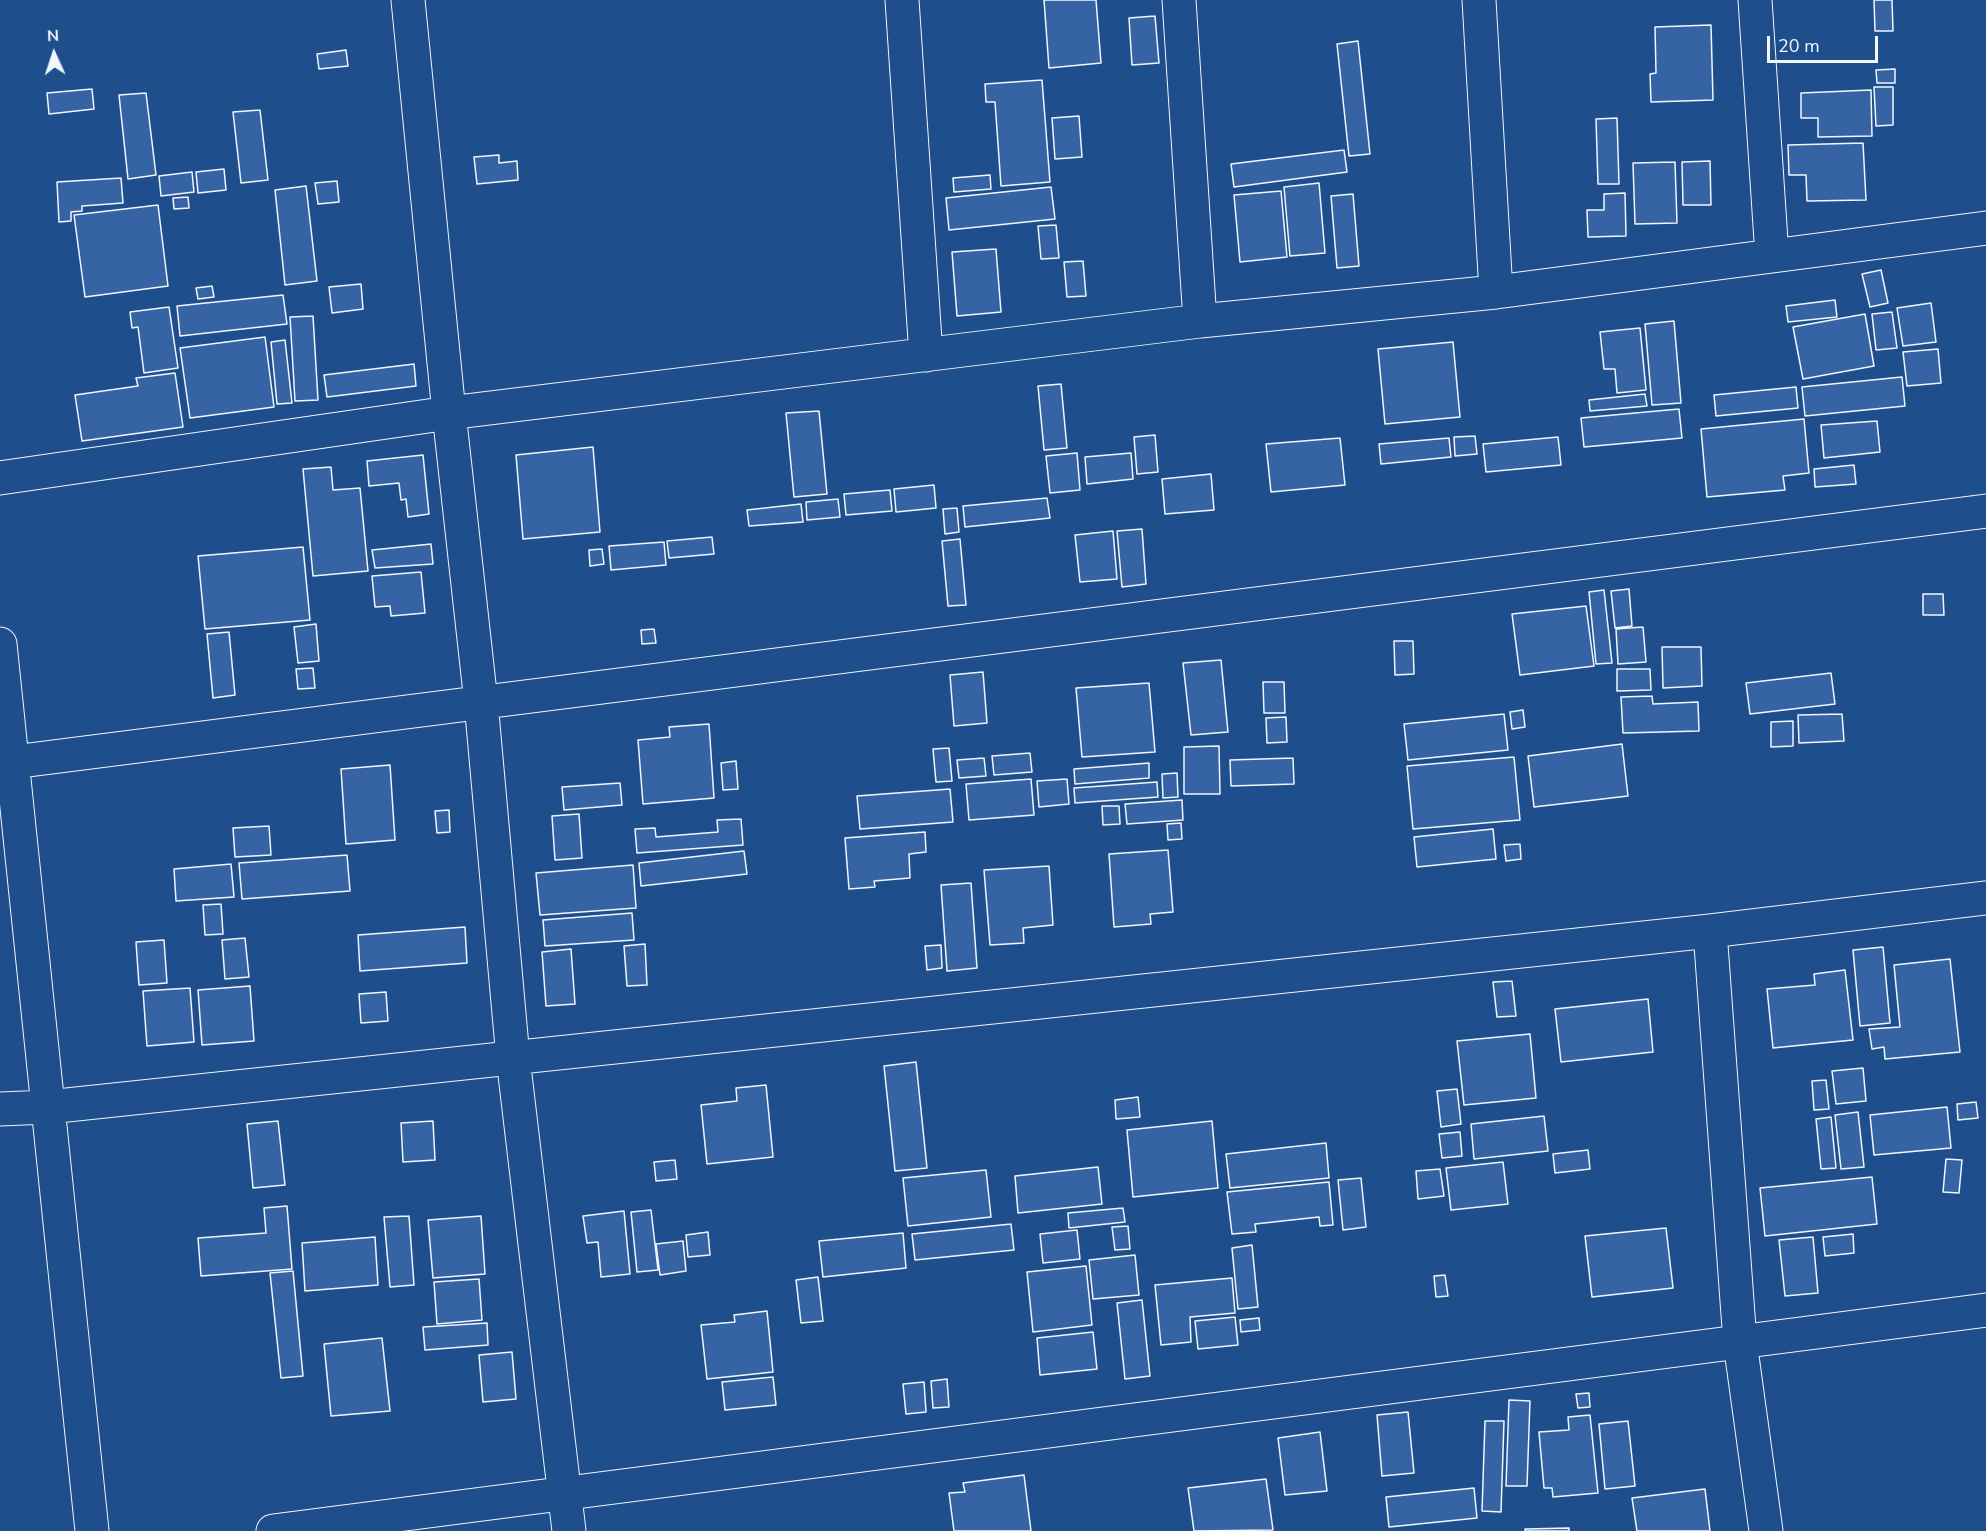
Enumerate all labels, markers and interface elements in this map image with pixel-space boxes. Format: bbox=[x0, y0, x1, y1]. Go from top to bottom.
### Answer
north arrow bbox=[24, 24, 84, 84]
scale bar bbox=[1770, 24, 1881, 62]
text: N bbox=[47, 25, 60, 47]
text: 20 m bbox=[1778, 34, 1820, 58]

